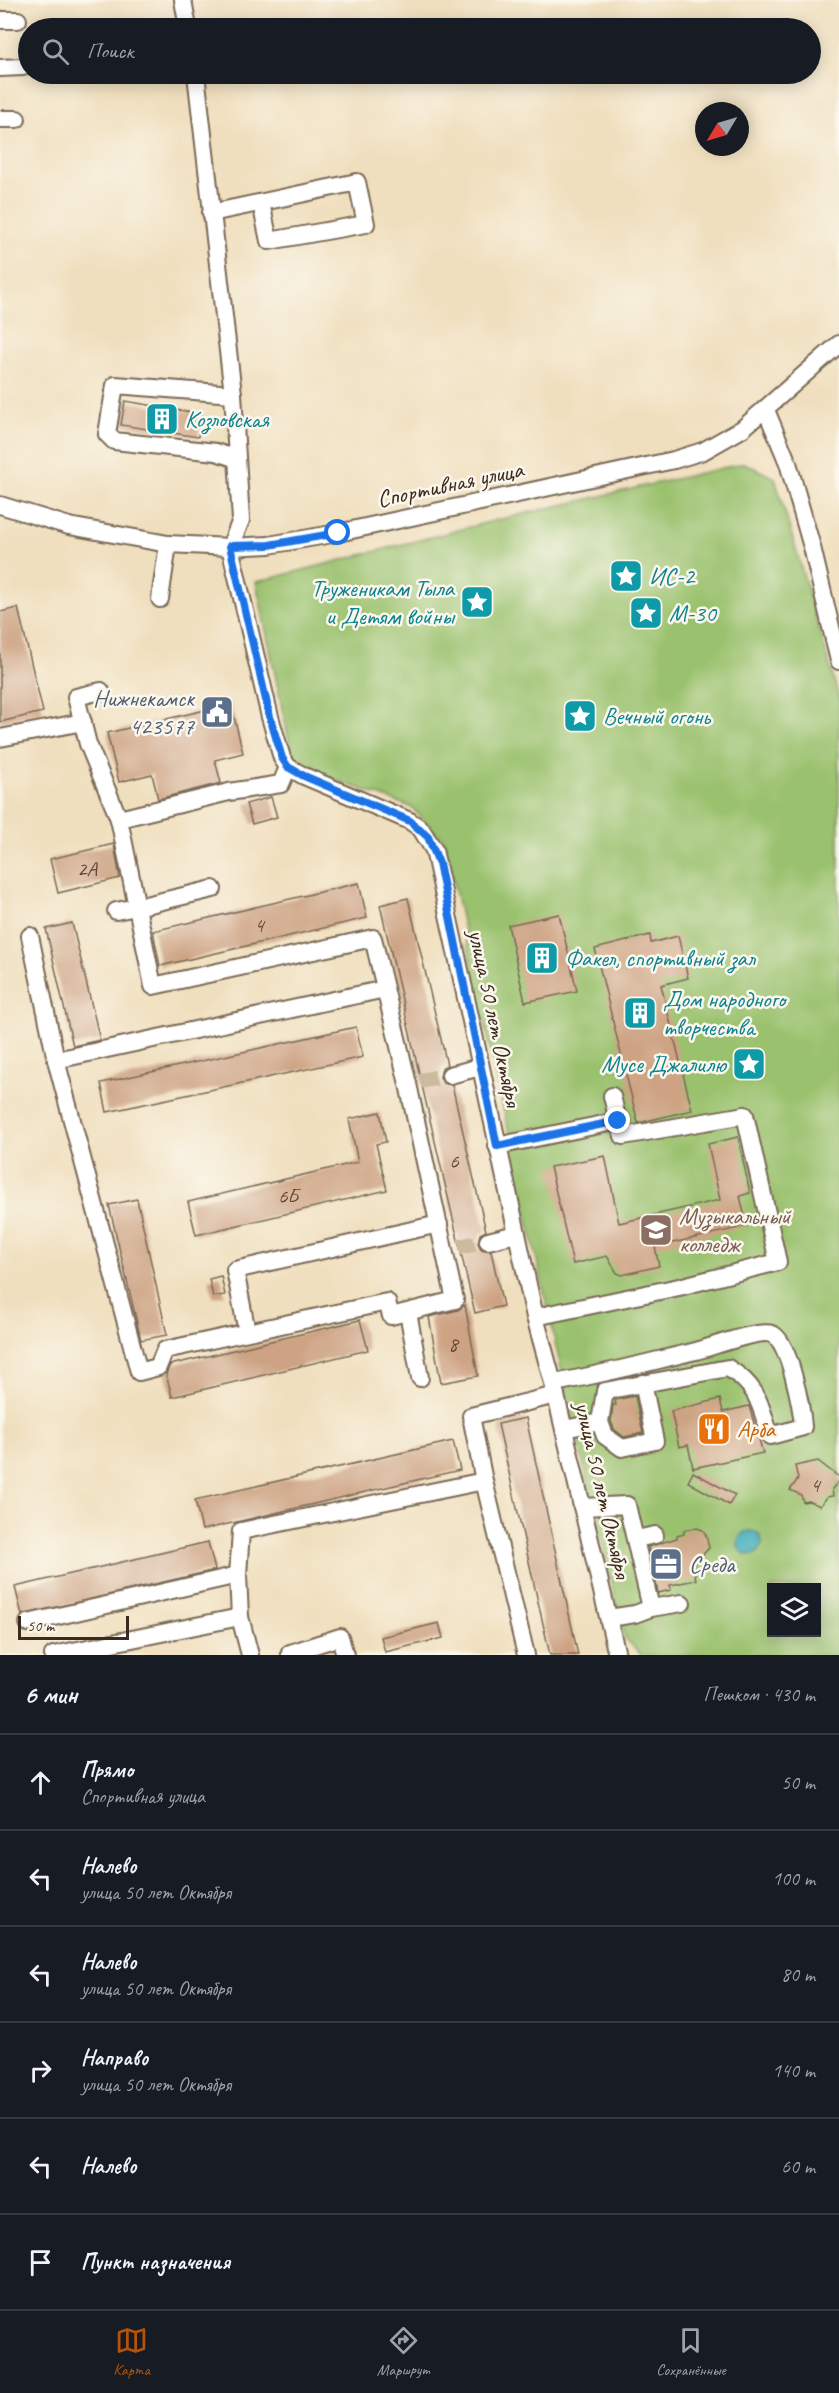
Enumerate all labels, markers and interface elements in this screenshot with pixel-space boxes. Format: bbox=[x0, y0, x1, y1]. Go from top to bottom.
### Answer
search box bbox=[18, 18, 821, 84]
icon: search bbox=[39, 35, 72, 68]
text: Поиск bbox=[87, 37, 133, 65]
north arrow bbox=[695, 102, 749, 156]
building icon: Козловская bbox=[144, 401, 180, 437]
place label: Козловская bbox=[185, 404, 270, 435]
street label: Спортивная улица bbox=[374, 454, 527, 514]
route start bbox=[324, 519, 350, 545]
place icon: ИС-2 bbox=[608, 558, 644, 594]
place label: ИС-2 bbox=[649, 561, 697, 591]
place label: Труженикам Тыла и Детям войны bbox=[311, 573, 456, 631]
place icon: Труженикам Тыла и Детям войны bbox=[459, 584, 495, 620]
place icon: М-30 bbox=[628, 595, 664, 631]
place label: М-30 bbox=[669, 598, 718, 628]
place label: Нижнекамск 423577 bbox=[93, 683, 196, 741]
public building icon: Нижнекамск 423577 bbox=[199, 694, 235, 730]
place icon: Вечный огонь bbox=[562, 698, 598, 734]
place label: Вечный огонь bbox=[603, 701, 711, 731]
house number: 2А bbox=[77, 856, 98, 882]
house number: 4 bbox=[254, 912, 266, 938]
street label: улица 50 лет Октября bbox=[461, 925, 529, 1111]
building icon: Факел, спортивный зал bbox=[524, 940, 560, 976]
place label: Факел, спортивный зал bbox=[565, 943, 756, 974]
place label: Дом народного творчества bbox=[663, 984, 788, 1042]
building icon: Дом народного творчества bbox=[622, 995, 658, 1031]
place icon: Мусе Джалилю bbox=[731, 1046, 767, 1082]
place label: Мусе Джалилю bbox=[601, 1049, 728, 1079]
route end bbox=[604, 1107, 630, 1133]
house number: 6 bbox=[449, 1148, 459, 1174]
house number: 6Б bbox=[278, 1183, 301, 1209]
place label: Музыкальный колледж bbox=[679, 1201, 793, 1259]
school or university icon: Музыкальный колледж bbox=[638, 1212, 674, 1248]
house number: 8 bbox=[448, 1331, 460, 1357]
street label: улица 50 лет Октября bbox=[568, 1397, 638, 1583]
restaurant icon: Арба bbox=[696, 1411, 732, 1447]
place label: Арба bbox=[737, 1414, 777, 1444]
house number: 4 bbox=[810, 1472, 822, 1498]
office icon: Среда bbox=[648, 1546, 684, 1582]
place label: Среда bbox=[689, 1549, 736, 1579]
map controls bbox=[767, 1583, 821, 1637]
button: layers bbox=[767, 1583, 821, 1637]
scale bar bbox=[18, 1613, 129, 1640]
text: 50 m bbox=[27, 1616, 54, 1636]
text: 6 мин bbox=[24, 1678, 77, 1711]
text: Пешком · 430 m bbox=[703, 1682, 815, 1707]
text: Прямо bbox=[81, 1756, 133, 1784]
icon: ahead bbox=[24, 1766, 57, 1799]
text: 50 m bbox=[781, 1770, 815, 1795]
text: Спортивная улица bbox=[81, 1784, 205, 1809]
text: Налево bbox=[81, 1852, 137, 1880]
icon: left bbox=[24, 1862, 57, 1895]
text: 100 m bbox=[772, 1866, 815, 1891]
text: улица 50 лет Октября bbox=[81, 1880, 231, 1905]
text: Налево bbox=[81, 1948, 137, 1976]
icon: left bbox=[24, 1958, 57, 1991]
text: 80 m bbox=[781, 1962, 815, 1987]
text: улица 50 лет Октября bbox=[81, 1976, 231, 2001]
text: Направо bbox=[81, 2044, 148, 2072]
icon: right bbox=[24, 2054, 57, 2087]
text: 140 m bbox=[772, 2058, 815, 2083]
text: улица 50 лет Октября bbox=[81, 2072, 231, 2097]
icon: left bbox=[24, 2150, 57, 2183]
text: Налево bbox=[81, 2152, 137, 2180]
text: 60 m bbox=[781, 2154, 815, 2179]
icon: arrive bbox=[24, 2246, 57, 2279]
text: Пункт назначения bbox=[81, 2248, 230, 2276]
tab: Карта bbox=[113, 2324, 150, 2380]
tab: Маршрут bbox=[377, 2324, 429, 2380]
tab: Сохранённые bbox=[656, 2324, 726, 2380]

